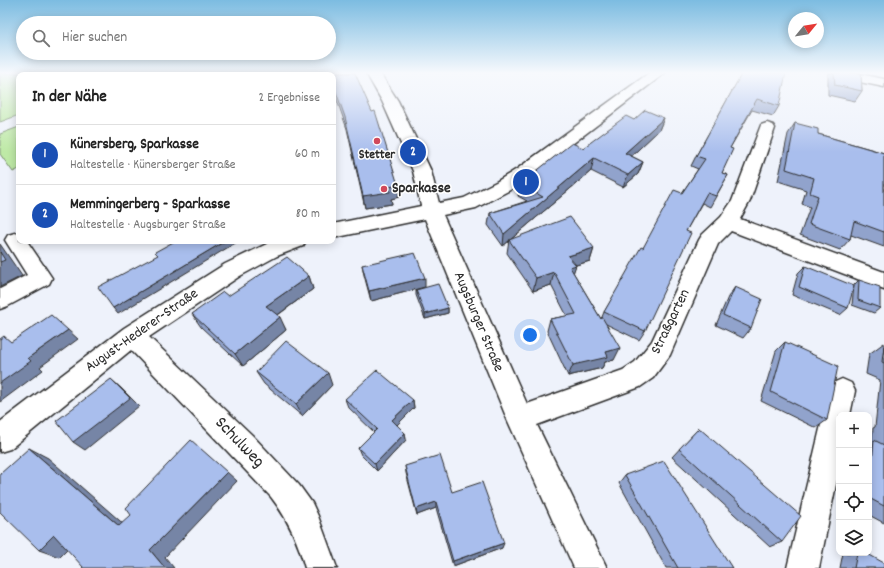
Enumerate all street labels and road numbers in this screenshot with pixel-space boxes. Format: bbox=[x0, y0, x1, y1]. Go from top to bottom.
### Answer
street label: Augsburger Straße bbox=[447, 269, 509, 376]
street label: August-Hederer-Straße bbox=[81, 283, 203, 378]
street label: Straßgarten bbox=[646, 286, 696, 358]
street label: Schulweg bbox=[208, 412, 270, 474]

